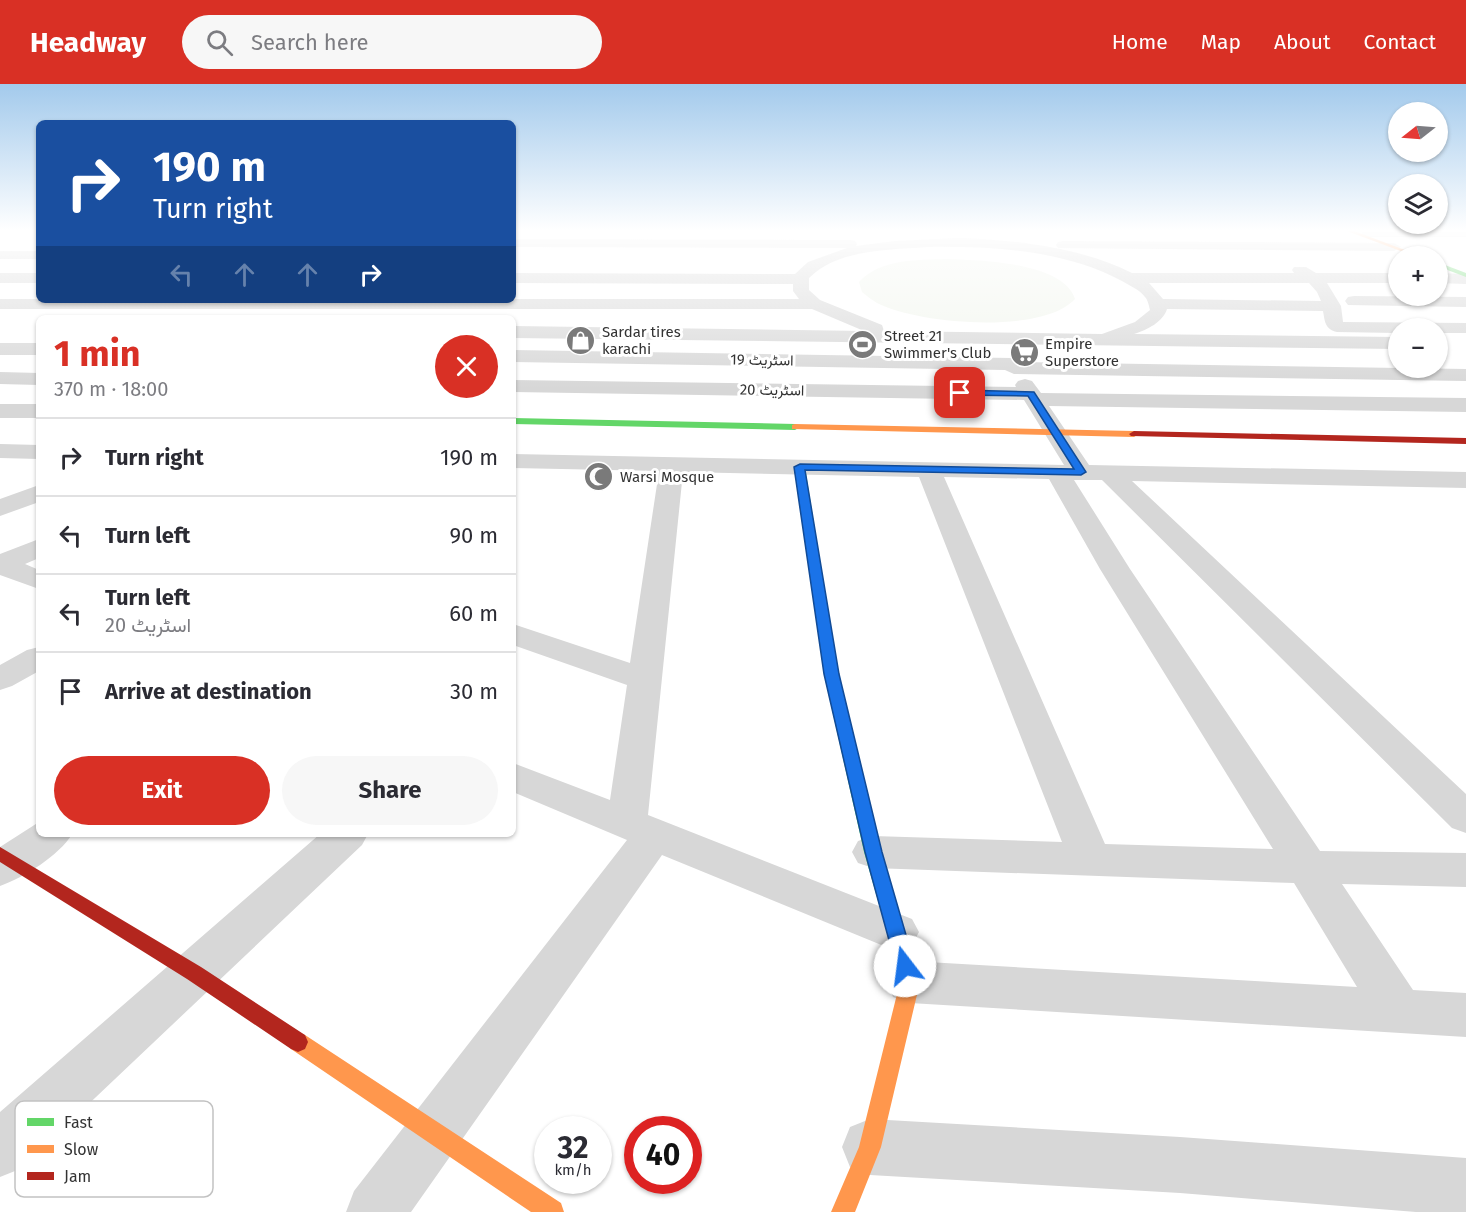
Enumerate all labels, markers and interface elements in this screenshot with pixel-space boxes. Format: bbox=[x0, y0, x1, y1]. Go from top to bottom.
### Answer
search box bbox=[182, 15, 602, 69]
text: Headway bbox=[30, 26, 146, 59]
icon: search bbox=[203, 26, 236, 59]
text: Search here bbox=[251, 29, 369, 56]
text: Home bbox=[1112, 29, 1168, 55]
text: Map bbox=[1201, 29, 1241, 55]
text: About bbox=[1274, 29, 1331, 55]
text: Contact bbox=[1364, 29, 1436, 55]
north arrow bbox=[1388, 102, 1448, 162]
map controls bbox=[1388, 102, 1448, 378]
text: 190 m bbox=[153, 142, 266, 192]
icon: right bbox=[54, 144, 132, 222]
button: layers bbox=[1388, 174, 1448, 234]
text: Turn right bbox=[153, 193, 273, 225]
button: + bbox=[1388, 246, 1448, 306]
icon: left bbox=[165, 258, 198, 291]
icon: ahead bbox=[228, 258, 261, 291]
icon: ahead bbox=[291, 258, 324, 291]
icon: right bbox=[354, 258, 387, 291]
button: − bbox=[1388, 318, 1448, 378]
place label: Sardar tires karachi bbox=[602, 323, 681, 358]
shop icon: Sardar tires karachi bbox=[565, 325, 597, 357]
place label: Street 21 Swimmer's Club bbox=[884, 327, 991, 362]
sports icon: Street 21 Swimmer's Club bbox=[847, 329, 879, 361]
text: 1 min bbox=[54, 332, 141, 376]
button: close bbox=[435, 335, 498, 398]
place label: Empire Superstore bbox=[1045, 335, 1119, 370]
supermarket icon: Empire Superstore bbox=[1008, 337, 1040, 369]
street label: اسٹریٹ 19 bbox=[730, 350, 794, 370]
pin bbox=[934, 367, 985, 418]
icon: arrive bbox=[943, 376, 976, 409]
text: 370 m · 18:00 bbox=[54, 377, 168, 401]
street label: اسٹریٹ 20 bbox=[740, 380, 804, 400]
icon: right bbox=[54, 441, 87, 474]
text: Turn right bbox=[105, 444, 204, 471]
text: 190 m bbox=[440, 444, 498, 471]
mosque icon: Warsi Mosque bbox=[583, 461, 615, 493]
place label: Warsi Mosque bbox=[620, 468, 714, 486]
icon: left bbox=[54, 519, 87, 552]
text: Turn left bbox=[105, 522, 190, 549]
text: 90 m bbox=[449, 522, 498, 549]
text: Turn left bbox=[105, 584, 190, 611]
icon: left bbox=[54, 597, 87, 630]
text: 60 m bbox=[449, 600, 498, 627]
text: اسٹریٹ 20 bbox=[105, 613, 191, 637]
icon: arrive bbox=[54, 675, 87, 708]
text: Arrive at destination bbox=[105, 678, 312, 705]
text: 30 m bbox=[450, 678, 498, 705]
button: Exit bbox=[54, 756, 270, 825]
button: Share bbox=[282, 756, 498, 825]
position arrow bbox=[873, 934, 937, 998]
legend bbox=[15, 1101, 213, 1197]
text: Fast bbox=[64, 1113, 93, 1132]
speed limit sign: 40 bbox=[624, 1116, 702, 1194]
text: 32 bbox=[558, 1130, 588, 1166]
text: Slow bbox=[64, 1140, 99, 1159]
text: km/h bbox=[554, 1161, 592, 1179]
text: Jam bbox=[64, 1167, 91, 1186]

